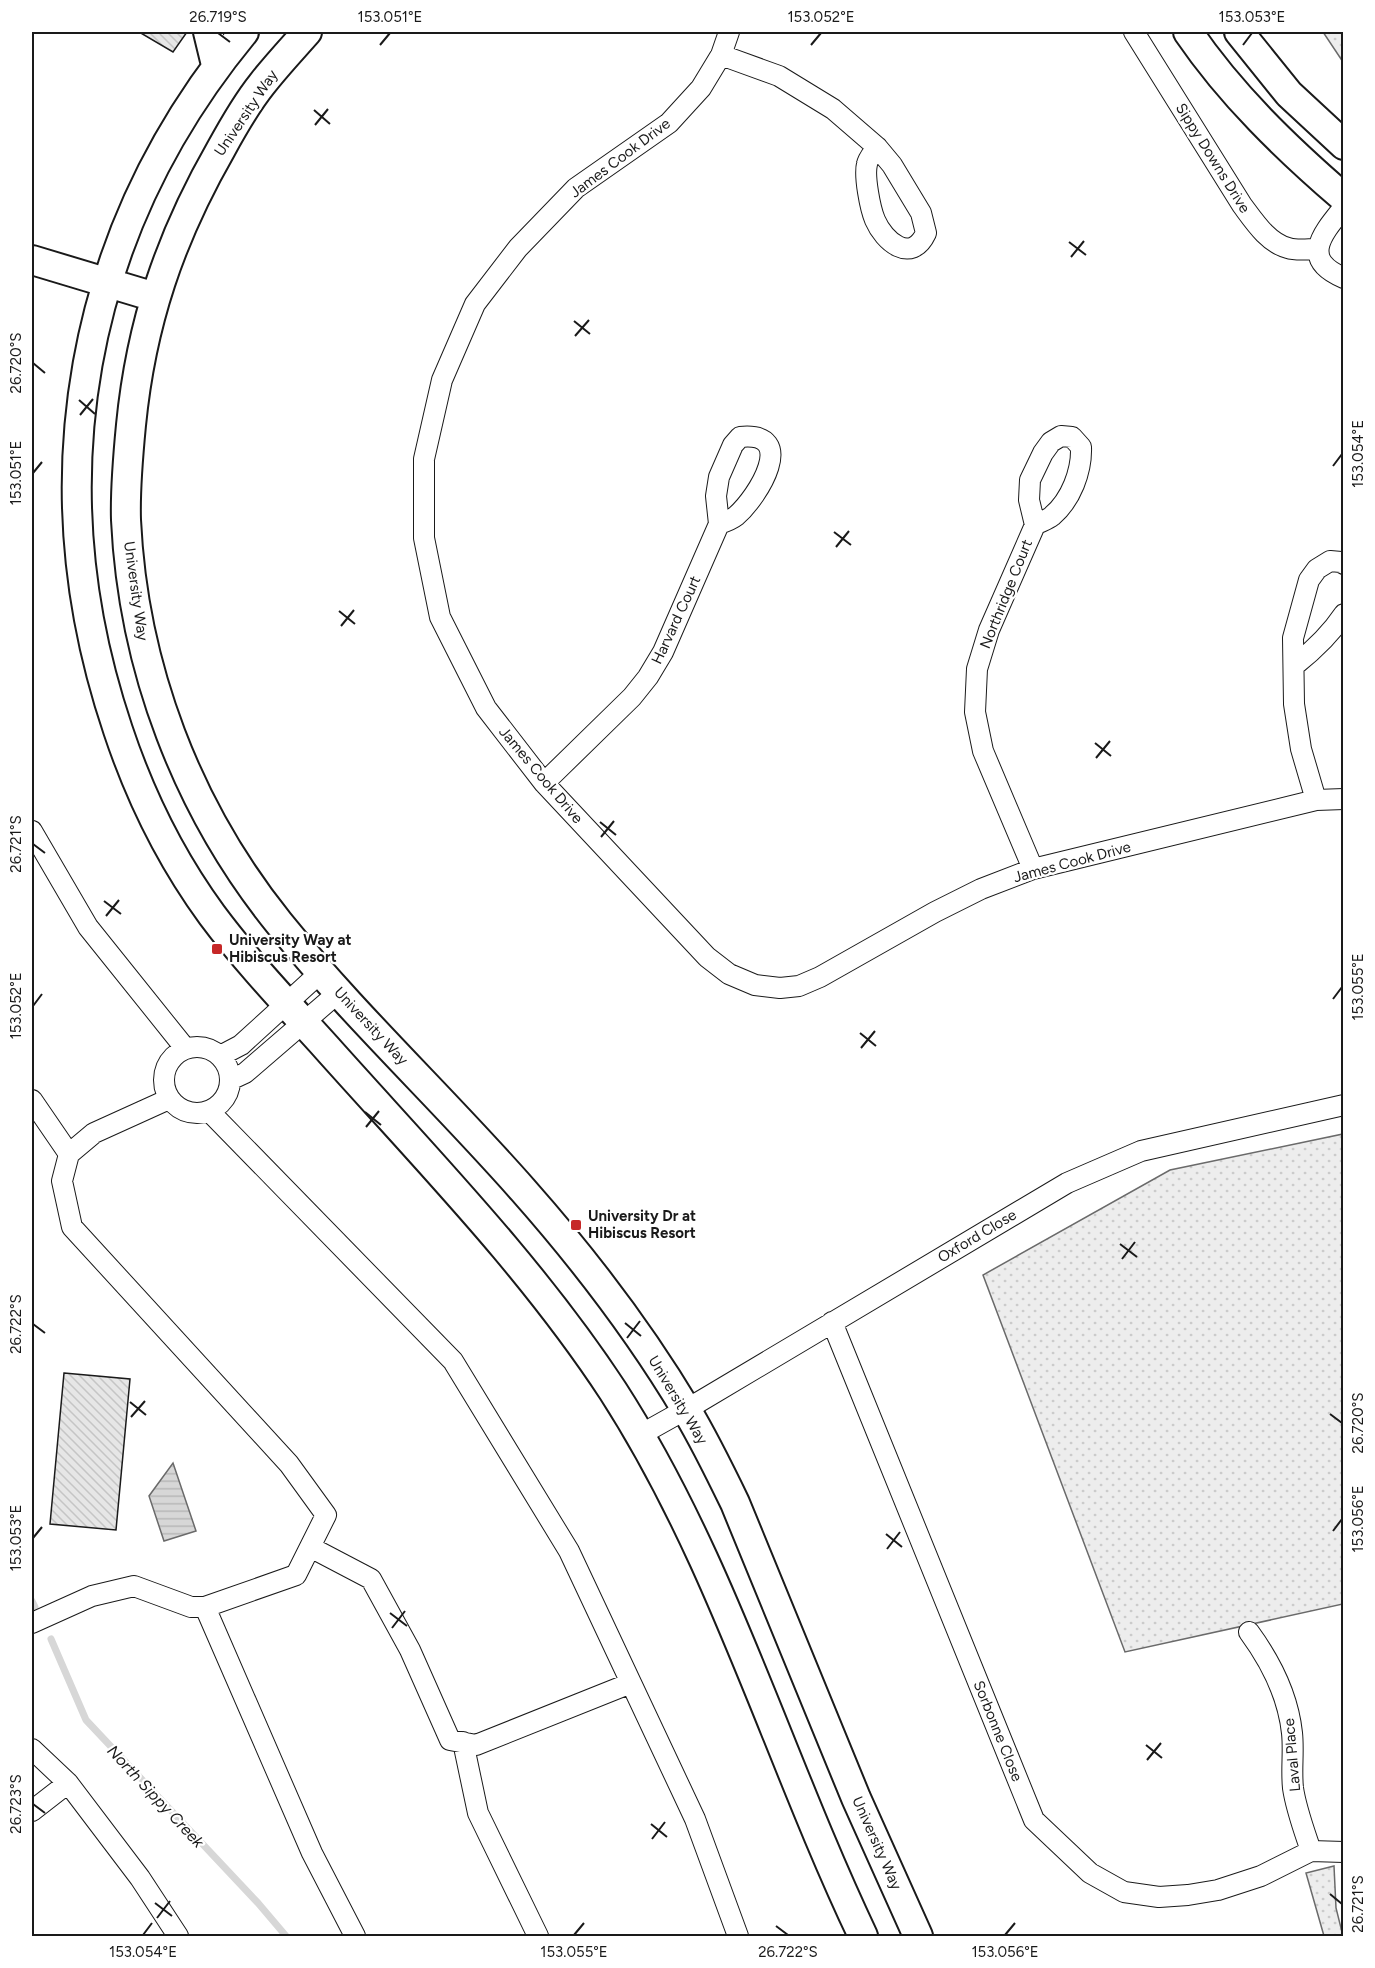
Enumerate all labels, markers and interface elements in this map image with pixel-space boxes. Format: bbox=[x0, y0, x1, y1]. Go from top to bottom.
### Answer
text: 26.719°S bbox=[189, 8, 247, 26]
text: 153.051°E bbox=[358, 8, 422, 26]
text: 153.052°E bbox=[787, 8, 855, 26]
text: 153.053°E bbox=[1219, 8, 1285, 26]
street label: University Way bbox=[210, 66, 282, 160]
street label: Sippy Downs Drive bbox=[1172, 100, 1254, 216]
street label: James Cook Drive bbox=[566, 114, 674, 202]
text: 26.720°S bbox=[7, 333, 25, 393]
text: 153.054°E bbox=[1349, 420, 1367, 488]
text: 153.051°E bbox=[7, 441, 25, 505]
street label: Northridge Court bbox=[976, 537, 1036, 651]
street label: University Way bbox=[120, 540, 152, 642]
street label: Harvard Court bbox=[648, 573, 704, 667]
street label: James Cook Drive bbox=[495, 723, 587, 827]
text: 26.721°S bbox=[7, 815, 25, 873]
street label: James Cook Drive bbox=[1011, 838, 1133, 886]
place label: University Way at Hibiscus Resort bbox=[229, 931, 351, 966]
marker: University Way at Hibiscus Resort bbox=[210, 942, 224, 956]
text: 153.055°E bbox=[1349, 953, 1367, 1021]
text: 153.052°E bbox=[7, 972, 25, 1040]
street label: University Way bbox=[330, 983, 412, 1069]
street label: Oxford Close bbox=[934, 1205, 1020, 1267]
place label: University Dr at Hibiscus Resort bbox=[588, 1207, 696, 1242]
marker: University Dr at Hibiscus Resort bbox=[569, 1218, 583, 1232]
text: 26.722°S bbox=[7, 1294, 25, 1354]
street label: University Way bbox=[644, 1352, 712, 1448]
text: 26.720°S bbox=[1349, 1393, 1367, 1453]
text: 153.056°E bbox=[1349, 1485, 1367, 1553]
text: 153.053°E bbox=[7, 1505, 25, 1571]
street label: Sorbonne Close bbox=[970, 1678, 1026, 1784]
street label: Laval Place bbox=[1280, 1718, 1304, 1792]
water label: North Sippy Creek bbox=[103, 1741, 209, 1852]
text: 26.723°S bbox=[7, 1774, 25, 1834]
street label: University Way bbox=[848, 1794, 906, 1893]
text: 26.721°S bbox=[1349, 1875, 1367, 1933]
text: 153.054°E bbox=[109, 1943, 177, 1961]
text: 153.055°E bbox=[540, 1943, 608, 1961]
text: 26.722°S bbox=[758, 1943, 818, 1961]
text: 153.056°E bbox=[971, 1943, 1039, 1961]

